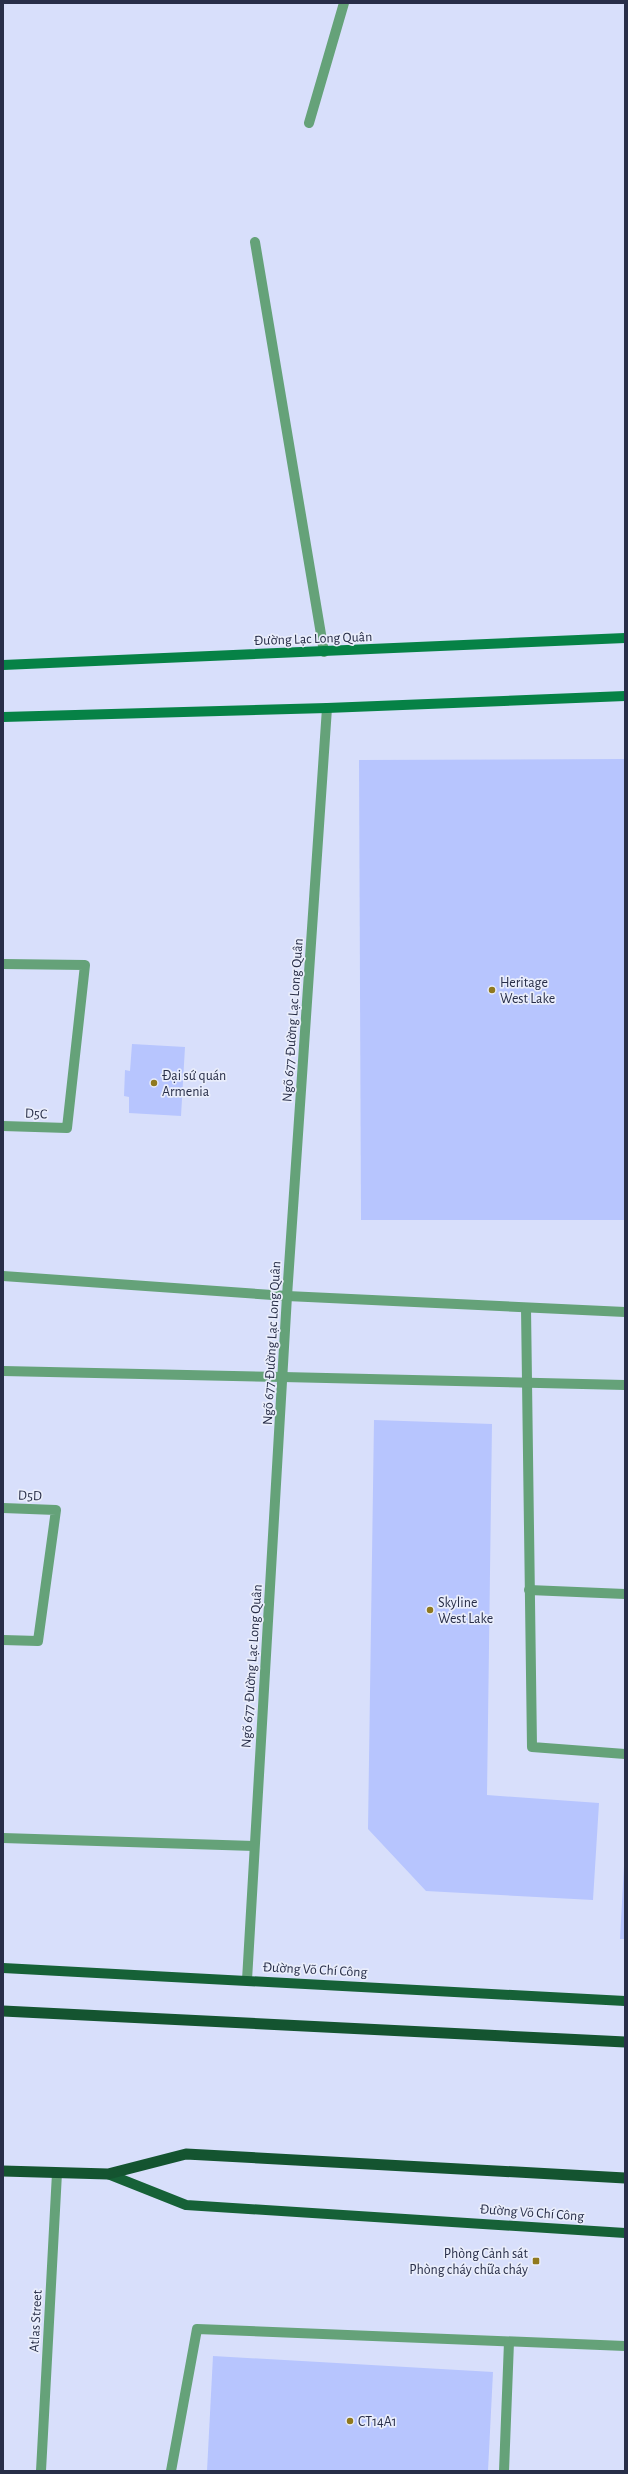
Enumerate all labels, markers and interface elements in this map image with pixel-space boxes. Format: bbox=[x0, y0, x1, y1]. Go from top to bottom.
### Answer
street label: Đường Lạc Long Quân bbox=[254, 630, 372, 648]
street label: Ngõ 677 Đường Lạc Long Quân bbox=[280, 938, 306, 1102]
place label: Heritage West Lake bbox=[500, 976, 555, 1006]
marker: Heritage West Lake bbox=[487, 985, 497, 995]
place label: Đại sứ quán Armenia bbox=[162, 1069, 226, 1099]
marker: Đại sứ quán Armenia bbox=[149, 1078, 159, 1088]
street label: D5C bbox=[25, 1107, 47, 1121]
street label: Ngõ 677 Đường Lạc Long Quân bbox=[261, 1261, 283, 1425]
street label: D5D bbox=[18, 1489, 42, 1503]
street label: Ngõ 677 Đường Lạc Long Quân bbox=[239, 1584, 265, 1748]
place label: Skyline West Lake bbox=[438, 1596, 493, 1626]
marker: Skyline West Lake bbox=[425, 1605, 435, 1615]
street label: Đường Võ Chí Công bbox=[262, 1960, 368, 1980]
street label: Đường Võ Chí Công bbox=[479, 2202, 585, 2224]
place label: Phòng Cảnh sát Phòng cháy chữa cháy bbox=[409, 2247, 529, 2277]
marker: Phòng Cảnh sát Phòng cháy chữa cháy bbox=[531, 2256, 541, 2266]
street label: Atlas Street bbox=[27, 2289, 45, 2353]
place label: CT14A1 bbox=[358, 2415, 397, 2429]
marker: CT14A1 bbox=[345, 2416, 355, 2426]

